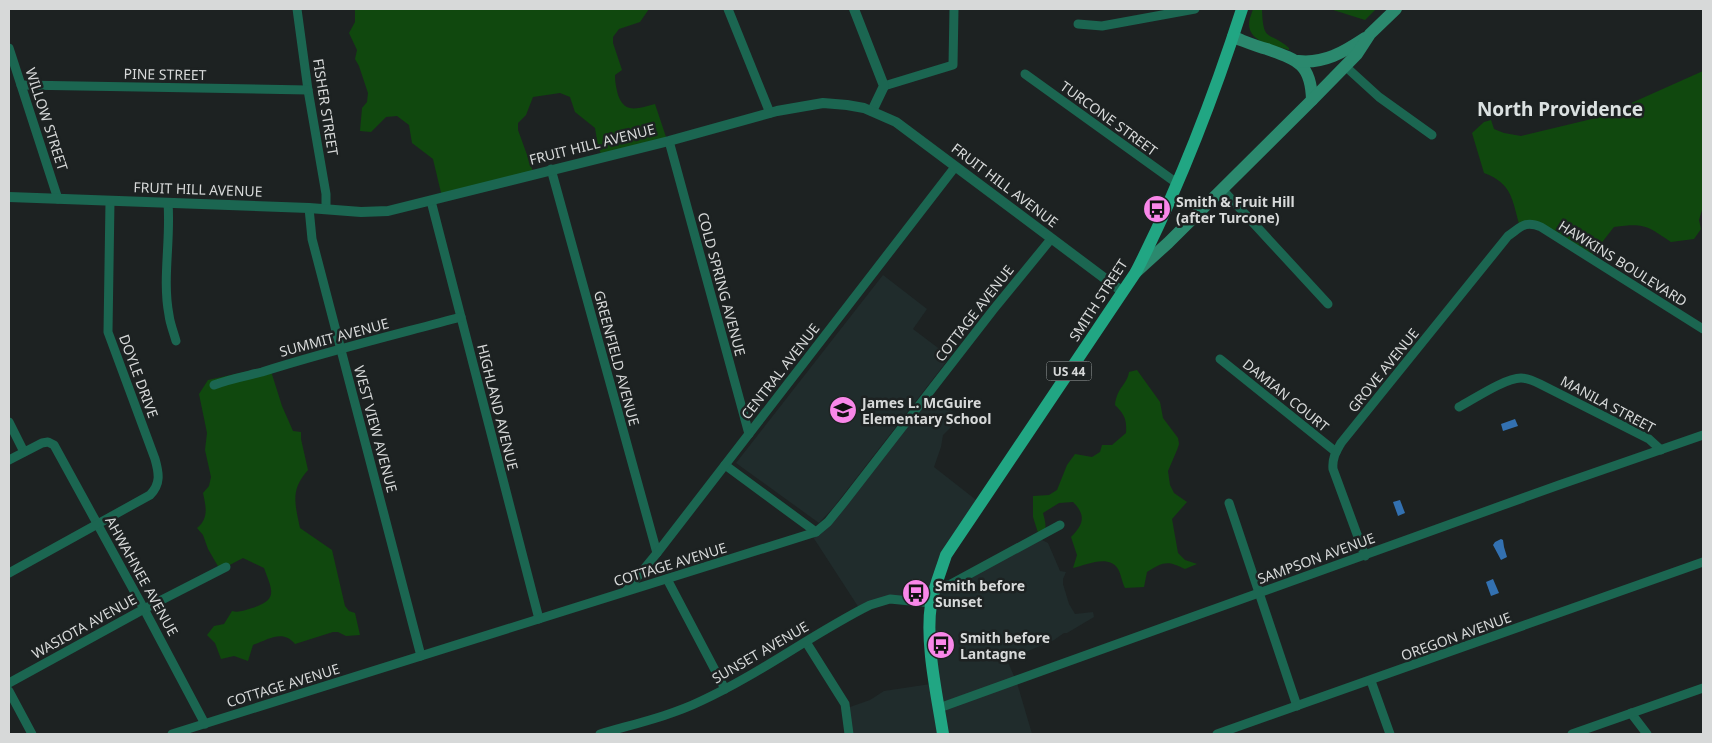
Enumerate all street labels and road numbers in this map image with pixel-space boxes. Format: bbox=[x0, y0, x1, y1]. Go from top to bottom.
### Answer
street label: FISHER STREET bbox=[309, 57, 343, 157]
street label: PINE STREET bbox=[123, 64, 207, 84]
street label: WILLOW STREET bbox=[21, 65, 73, 173]
street label: TURCONE STREET bbox=[1057, 76, 1162, 160]
street label: FRUIT HILL AVENUE bbox=[527, 119, 657, 169]
street label: FRUIT HILL AVENUE bbox=[948, 139, 1062, 231]
street label: FRUIT HILL AVENUE bbox=[133, 177, 263, 201]
street label: COLD SPRING AVENUE bbox=[694, 210, 750, 358]
street label: HAWKINS BOULEVARD bbox=[1555, 216, 1691, 310]
street label: SMITH STREET bbox=[1064, 255, 1132, 345]
street label: COTTAGE AVENUE bbox=[930, 261, 1018, 365]
street label: GREENFIELD AVENUE bbox=[590, 288, 644, 428]
street label: SUMMIT AVENUE bbox=[277, 313, 391, 361]
street label: CENTRAL AVENUE bbox=[737, 319, 823, 423]
street label: GROVE AVENUE bbox=[1343, 324, 1423, 416]
street label: DOYLE DRIVE bbox=[115, 332, 163, 420]
street label: HIGHLAND AVENUE bbox=[473, 342, 523, 472]
street label: DAMIAN COURT bbox=[1239, 354, 1333, 436]
road number: US 44 bbox=[1046, 362, 1092, 381]
street label: WEST VIEW AVENUE bbox=[350, 363, 402, 495]
street label: MANILA STREET bbox=[1557, 371, 1659, 437]
street label: AHWAHNEE AVENUE bbox=[101, 513, 183, 639]
street label: SAMPSON AVENUE bbox=[1255, 528, 1377, 588]
street label: COTTAGE AVENUE bbox=[611, 538, 729, 590]
street label: WASIOTA AVENUE bbox=[28, 589, 140, 663]
street label: OREGON AVENUE bbox=[1398, 607, 1514, 665]
street label: SUNSET AVENUE bbox=[708, 617, 812, 687]
street label: COTTAGE AVENUE bbox=[224, 659, 342, 711]

